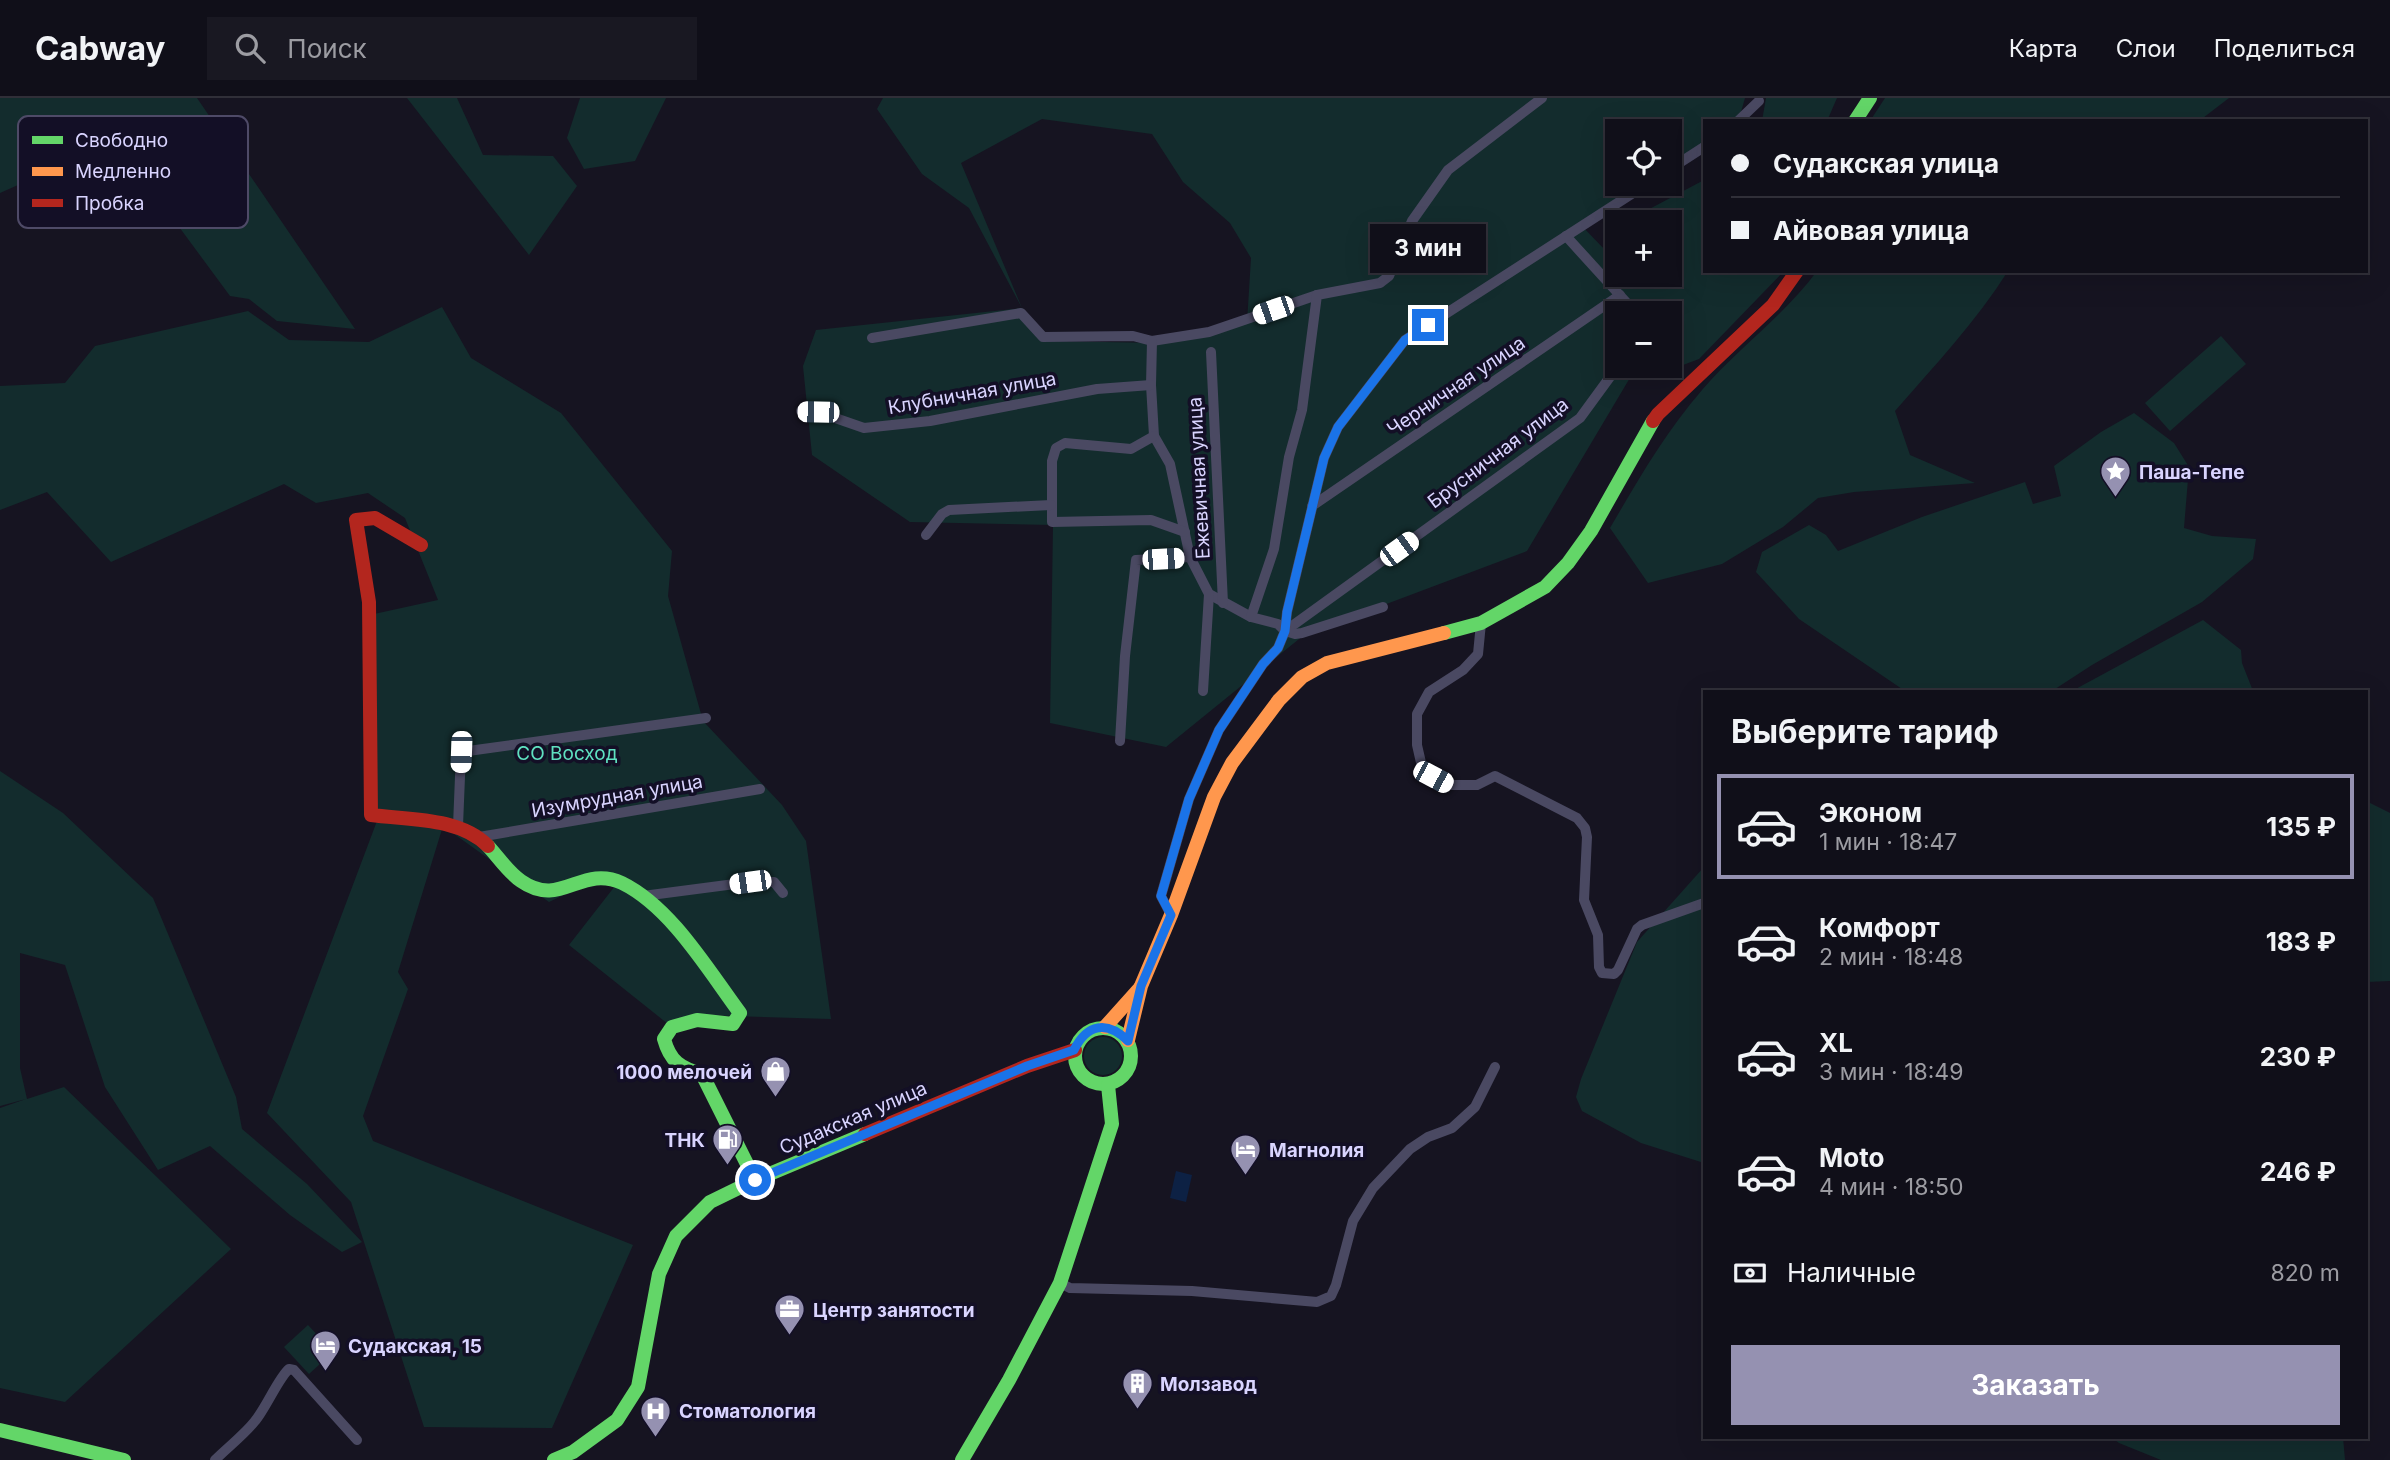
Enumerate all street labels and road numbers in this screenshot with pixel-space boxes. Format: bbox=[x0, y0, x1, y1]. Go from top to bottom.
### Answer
street label: Черничная улица bbox=[1383, 331, 1529, 441]
street label: Клубничная улица bbox=[886, 367, 1058, 419]
street label: Брусничная улица bbox=[1423, 393, 1573, 513]
street label: Ежевичная улица bbox=[1183, 396, 1215, 560]
street label: Изумрудная улица bbox=[530, 770, 704, 822]
street label: Судакская улица bbox=[776, 1077, 930, 1159]

